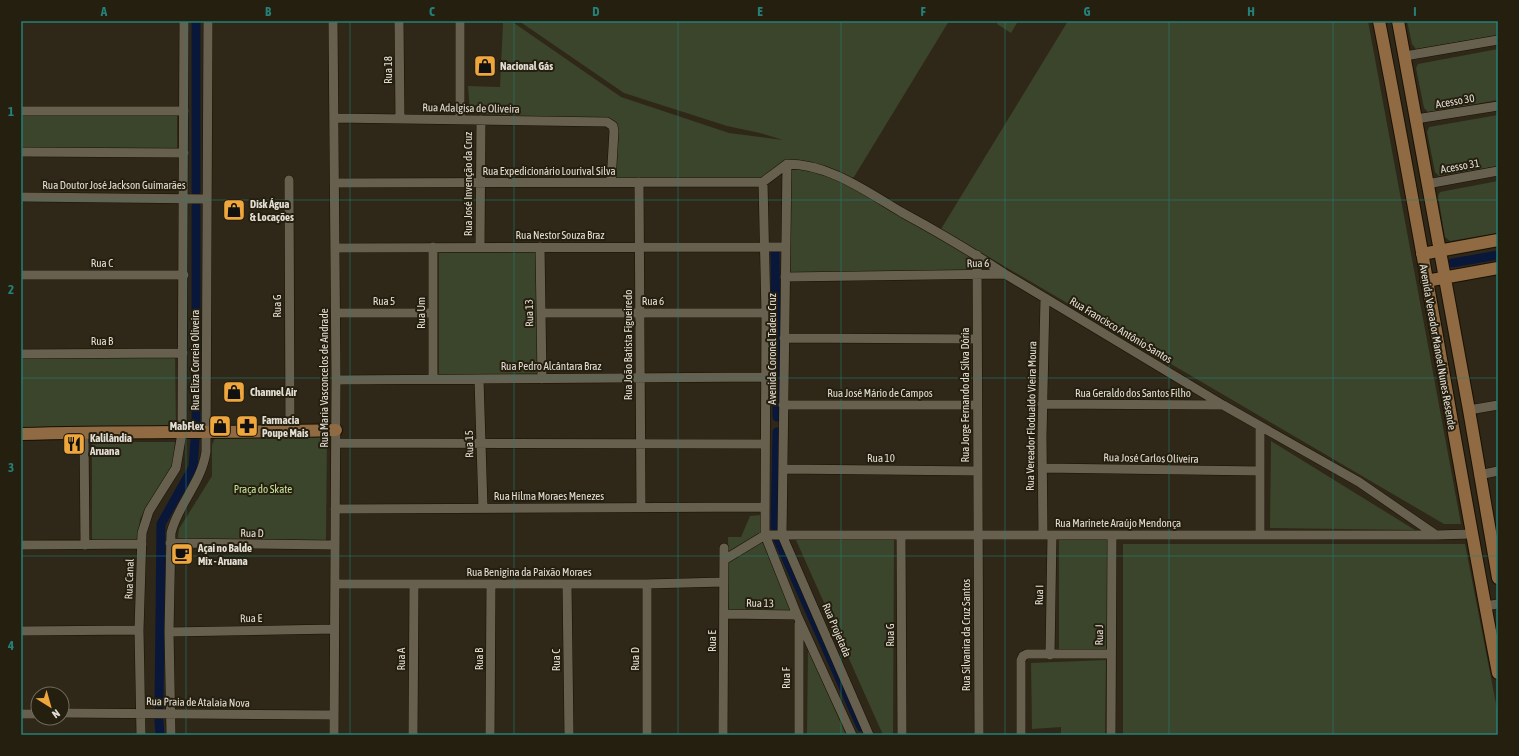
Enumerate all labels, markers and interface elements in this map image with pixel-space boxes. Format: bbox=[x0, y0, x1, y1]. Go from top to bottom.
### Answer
text: A bbox=[100, 4, 108, 19]
text: B bbox=[265, 4, 272, 19]
text: C bbox=[429, 4, 435, 19]
text: D bbox=[592, 4, 600, 19]
text: E bbox=[757, 4, 763, 19]
text: F bbox=[920, 4, 926, 19]
text: G bbox=[1084, 4, 1091, 19]
text: H bbox=[1247, 4, 1255, 19]
text: I bbox=[1413, 4, 1417, 19]
shop icon: Nacional Gás bbox=[472, 53, 498, 79]
street label: Rua 18 bbox=[382, 56, 394, 84]
place label: Nacional Gás bbox=[500, 60, 553, 72]
street label: Acesso 30 bbox=[1435, 92, 1475, 110]
street label: Rua Adalgisa de Oliveira bbox=[422, 101, 520, 115]
text: 1 bbox=[8, 104, 14, 119]
street label: Rua José Invenção da Cruz bbox=[462, 132, 474, 236]
street label: Acesso 31 bbox=[1440, 157, 1480, 175]
street label: Rua Expedicionário Lourival Silva bbox=[482, 165, 616, 177]
street label: Rua Doutor José Jackson Guimarães bbox=[42, 179, 186, 191]
shop icon: Disk Água & Locações bbox=[221, 197, 247, 223]
place label: Disk Água & Locações bbox=[250, 198, 294, 223]
street label: Rua Nestor Souza Braz bbox=[516, 229, 604, 241]
street label: Rua C bbox=[91, 257, 113, 269]
street label: Rua 6 bbox=[967, 257, 989, 269]
street label: Avenida Vereador Manoel Nunes Resende bbox=[1418, 263, 1458, 431]
text: 2 bbox=[8, 282, 14, 297]
street label: Rua João Batista Figueiredo bbox=[622, 290, 634, 400]
street label: Avenida Coronel Tadeu Cruz bbox=[766, 293, 778, 405]
street label: Rua G bbox=[271, 294, 283, 318]
street label: Rua 5 bbox=[373, 295, 395, 307]
street label: Rua 6 bbox=[642, 295, 664, 307]
street label: Rua Francisco Antônio Santos bbox=[1068, 295, 1174, 365]
street label: Rua Um bbox=[415, 297, 427, 329]
street label: Rua 13 bbox=[523, 299, 535, 327]
street label: Rua Maria Vasconcelos de Andrade bbox=[318, 308, 330, 448]
street label: Rua Eliza Correia Oliveira bbox=[189, 310, 201, 410]
street label: Rua Jorge Fernando da Silva Dória bbox=[959, 327, 971, 463]
street label: Rua B bbox=[91, 335, 114, 347]
street label: Rua Vereador Flodualdo Vieira Moura bbox=[1024, 341, 1038, 491]
street label: Rua Pedro Alcântara Braz bbox=[501, 360, 601, 372]
shop icon: Channel Air bbox=[221, 379, 247, 405]
place label: Channel Air bbox=[250, 386, 297, 398]
street label: Rua José Mário de Campos bbox=[827, 387, 933, 399]
street label: Rua Geraldo dos Santos Filho bbox=[1075, 387, 1191, 399]
shop icon: MabFlex bbox=[207, 413, 233, 439]
pharmacy icon: Farmacia Poupe Mais bbox=[234, 413, 260, 439]
place label: Farmacia Poupe Mais bbox=[262, 414, 308, 439]
place label: MabFlex bbox=[170, 420, 205, 432]
street label: Rua 15 bbox=[463, 430, 475, 458]
restaurant icon: Kalilândia Aruana bbox=[61, 431, 87, 457]
place label: Kalilândia Aruana bbox=[89, 432, 132, 457]
street label: Rua José Carlos Oliveira bbox=[1103, 451, 1199, 465]
street label: Rua 10 bbox=[867, 452, 895, 464]
text: 3 bbox=[8, 460, 14, 475]
park label: Praça do Skate bbox=[234, 483, 292, 495]
street label: Rua Hilma Moraes Menezes bbox=[494, 490, 604, 502]
street label: Rua Marinete Araújo Mendonça bbox=[1055, 517, 1181, 529]
street label: Rua D bbox=[240, 527, 264, 539]
cafe icon: Açai no Balde Mix - Aruana bbox=[169, 541, 195, 567]
place label: Açai no Balde Mix - Aruana bbox=[197, 542, 252, 567]
street label: Rua Canal bbox=[122, 558, 136, 600]
street label: Rua Benigina da Paixão Moraes bbox=[466, 566, 592, 578]
street label: Rua Silvanira da Cruz Santos bbox=[960, 579, 972, 691]
street label: Rua I bbox=[1033, 585, 1045, 605]
street label: Rua 13 bbox=[746, 597, 774, 609]
street label: Rua Projetada bbox=[820, 601, 854, 659]
street label: Rua E bbox=[240, 612, 262, 624]
street label: Rua G bbox=[884, 623, 896, 647]
street label: Rua J bbox=[1093, 624, 1105, 646]
street label: Rua E bbox=[706, 630, 718, 652]
text: 4 bbox=[7, 638, 14, 653]
street label: Rua A bbox=[395, 647, 407, 670]
street label: Rua B bbox=[473, 647, 485, 670]
street label: Rua D bbox=[629, 647, 641, 671]
street label: Rua C bbox=[550, 649, 562, 671]
street label: Rua F bbox=[780, 667, 792, 689]
north arrow bbox=[30, 686, 70, 726]
street label: Rua Praia de Atalaia Nova bbox=[146, 695, 250, 709]
text: N bbox=[50, 707, 62, 721]

